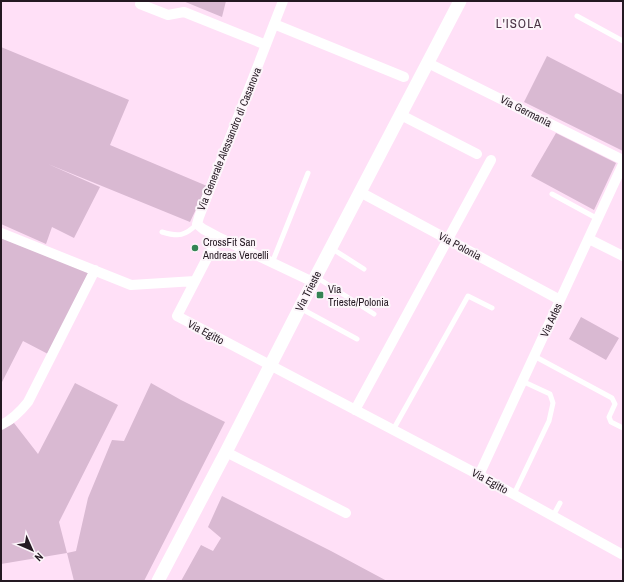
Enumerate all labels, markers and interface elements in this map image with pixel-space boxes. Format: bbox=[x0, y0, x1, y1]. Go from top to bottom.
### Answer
district label: L'ISOLA bbox=[496, 15, 542, 32]
street label: Via Generale Alessandro di Casanova bbox=[194, 65, 264, 213]
street label: Via Germania bbox=[498, 92, 554, 130]
street label: Via Polonia bbox=[436, 229, 484, 263]
place label: CrossFit San Andreas Vercelli bbox=[202, 235, 269, 262]
marker: CrossFit San Andreas Vercelli bbox=[190, 243, 200, 253]
street label: Via Trieste bbox=[292, 268, 324, 314]
place label: Via Trieste/Polonia bbox=[328, 282, 389, 309]
marker: Via Trieste/Polonia bbox=[315, 290, 325, 300]
street label: Via Arles bbox=[537, 300, 565, 339]
street label: Via Egitto bbox=[185, 317, 227, 347]
street label: Via Egitto bbox=[469, 465, 511, 497]
north arrow bbox=[12, 530, 52, 570]
text: N bbox=[32, 550, 46, 564]

